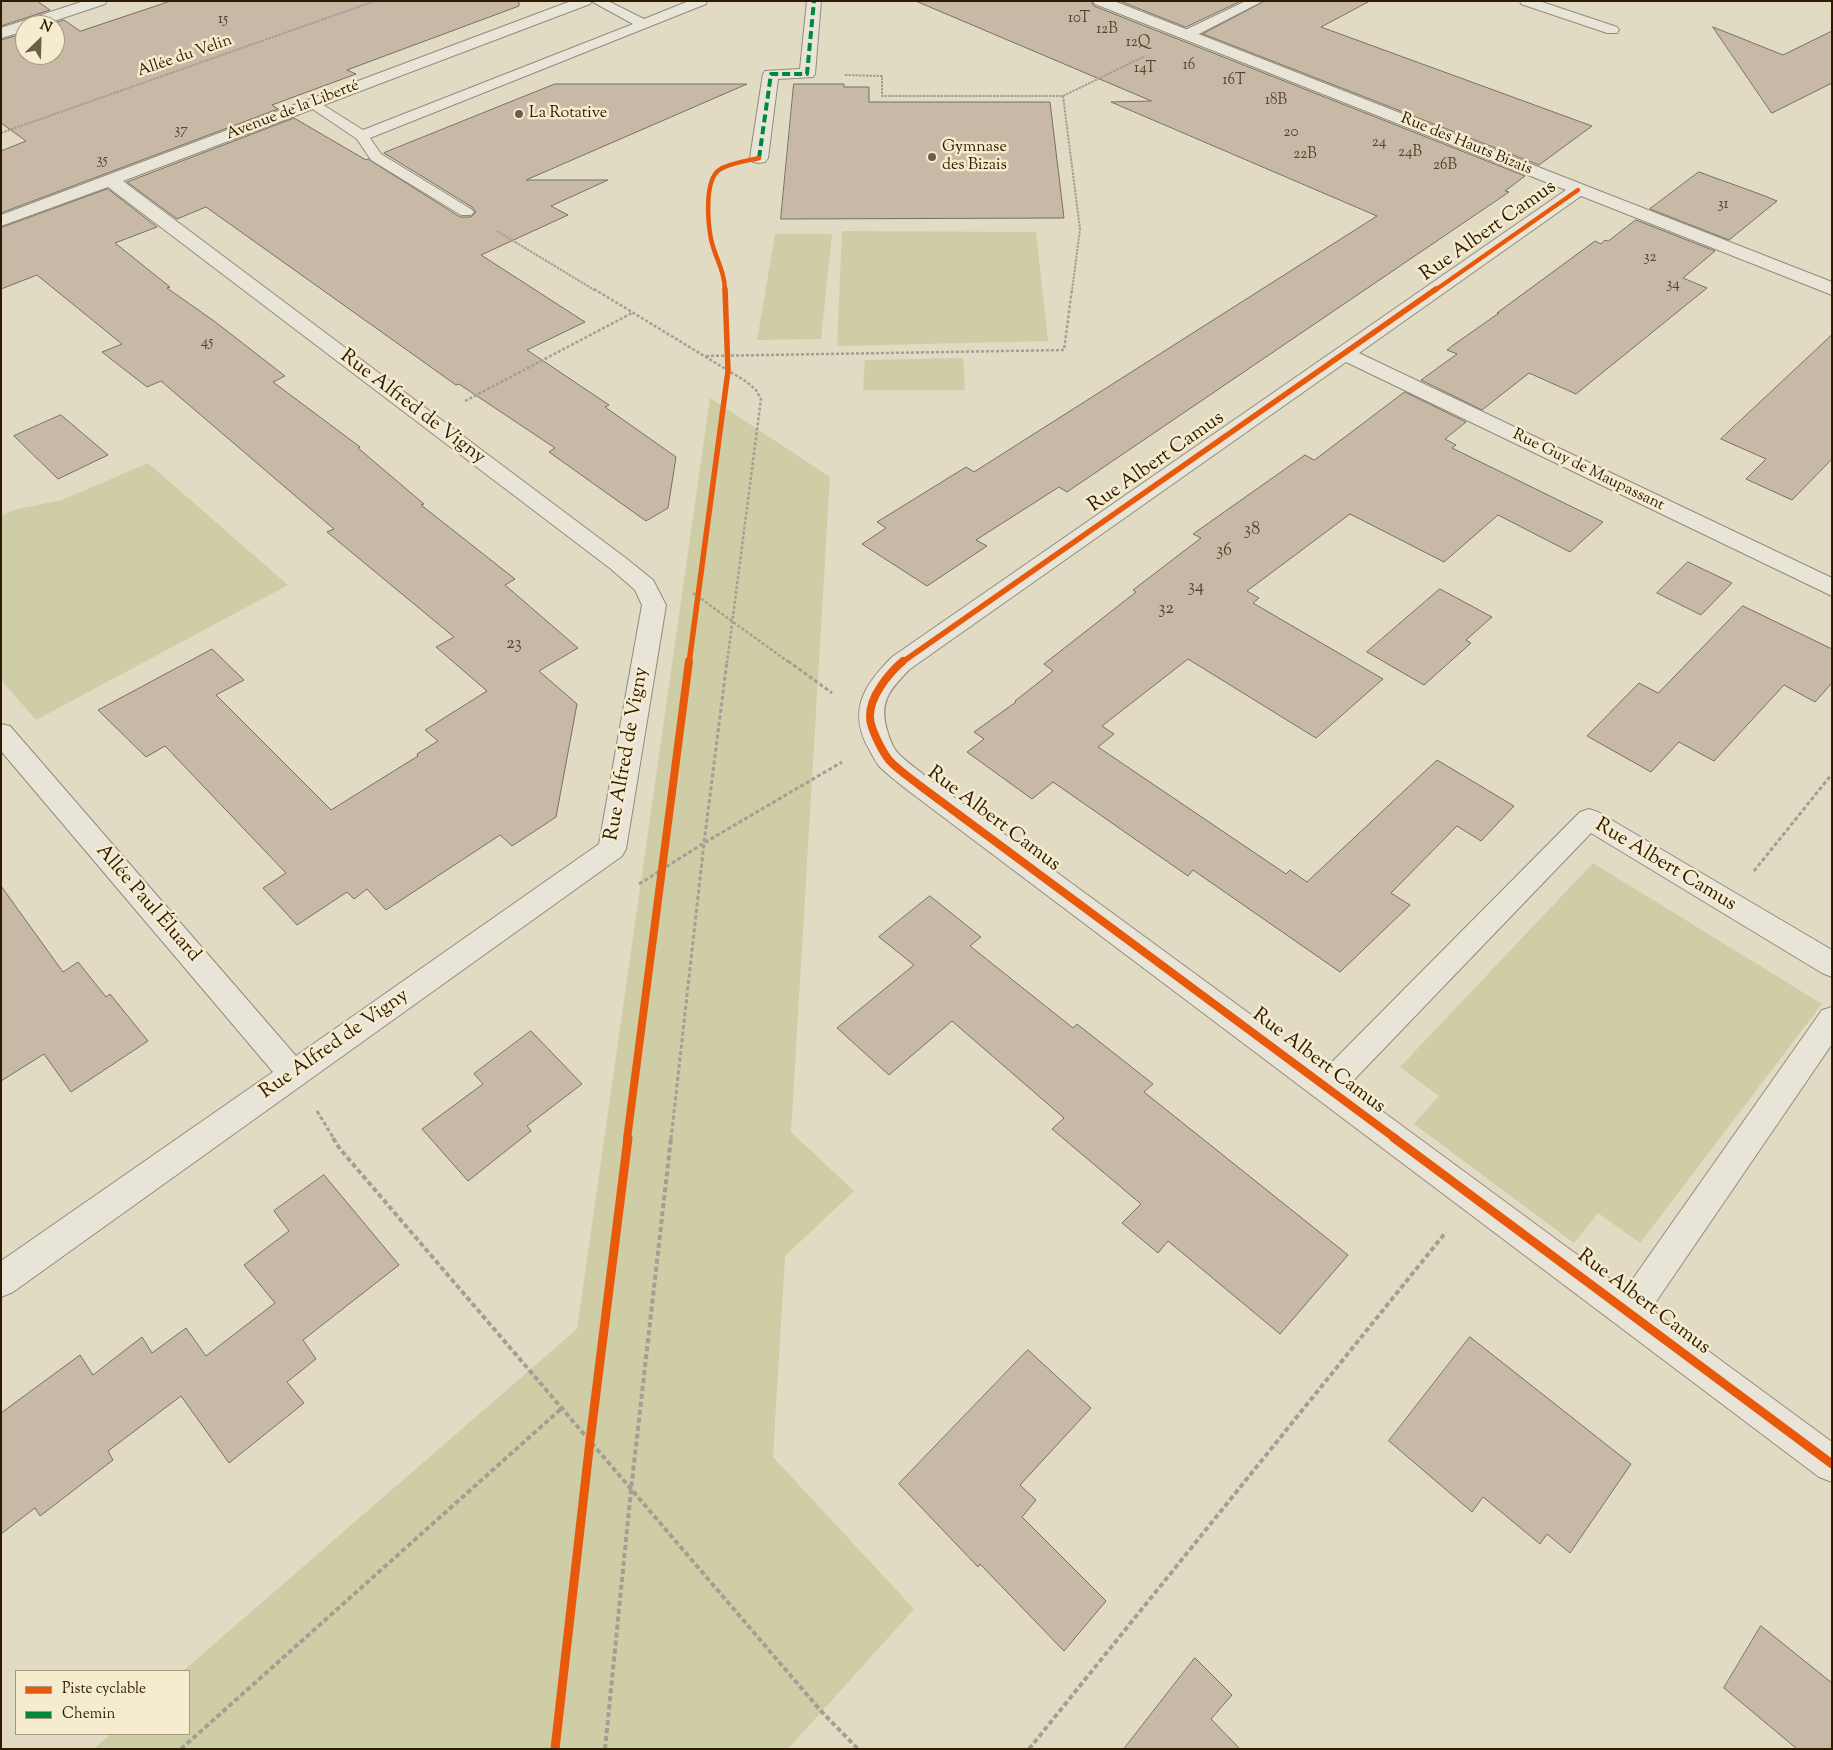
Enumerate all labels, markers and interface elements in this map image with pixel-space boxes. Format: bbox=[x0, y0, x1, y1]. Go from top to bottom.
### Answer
house number: 10T bbox=[1068, 10, 1090, 28]
house number: 15 bbox=[218, 11, 228, 29]
north arrow bbox=[15, 15, 65, 65]
text: N bbox=[37, 16, 55, 39]
house number: 12B bbox=[1096, 21, 1118, 39]
street label: Allée du Velin bbox=[135, 32, 235, 82]
house number: 12Q bbox=[1126, 34, 1150, 52]
house number: 16 bbox=[1183, 57, 1195, 75]
house number: 14T bbox=[1134, 60, 1156, 78]
house number: 16T bbox=[1222, 72, 1246, 90]
street label: Avenue de la Liberté bbox=[224, 77, 362, 145]
house number: 18B bbox=[1265, 92, 1287, 110]
place label: La Rotative bbox=[529, 104, 607, 124]
marker: La Rotative bbox=[513, 108, 525, 120]
street label: Rue des Hauts Bizais bbox=[1397, 110, 1535, 180]
house number: 37 bbox=[174, 122, 188, 140]
house number: 20 bbox=[1284, 124, 1298, 142]
house number: 24 bbox=[1372, 134, 1386, 152]
place label: Gymnase des Bizais bbox=[942, 138, 1007, 176]
house number: 24B bbox=[1398, 144, 1422, 162]
house number: 22B bbox=[1293, 146, 1317, 164]
marker: Gymnase des Bizais bbox=[926, 151, 938, 163]
house number: 35 bbox=[96, 152, 108, 170]
house number: 26B bbox=[1433, 157, 1457, 175]
street label: Rue Albert Camus bbox=[1416, 176, 1562, 288]
house number: 31 bbox=[1717, 196, 1729, 214]
house number: 32 bbox=[1643, 249, 1657, 267]
house number: 34 bbox=[1666, 276, 1680, 294]
house number: 45 bbox=[201, 334, 213, 352]
street label: Rue Alfred de Vigny bbox=[334, 345, 490, 471]
street label: Rue Albert Camus bbox=[1084, 407, 1230, 519]
street label: Rue Guy de Maupassant bbox=[1509, 426, 1667, 516]
house number: 38 bbox=[1244, 520, 1260, 542]
house number: 36 bbox=[1216, 541, 1232, 563]
house number: 34 bbox=[1188, 577, 1204, 599]
house number: 32 bbox=[1158, 599, 1174, 621]
house number: 23 bbox=[506, 634, 522, 656]
street label: Rue Alfred de Vigny bbox=[601, 665, 655, 843]
street label: Rue Albert Camus bbox=[922, 762, 1064, 878]
street label: Rue Albert Camus bbox=[1590, 814, 1740, 918]
street label: Allée Paul Éluard bbox=[89, 840, 205, 968]
street label: Rue Alfred de Vigny bbox=[256, 985, 414, 1105]
street label: Rue Albert Camus bbox=[1247, 1004, 1389, 1120]
street label: Rue Albert Camus bbox=[1572, 1245, 1714, 1361]
legend bbox=[15, 1670, 190, 1735]
text: Piste cyclable bbox=[62, 1679, 146, 1700]
text: Chemin bbox=[62, 1704, 115, 1725]

